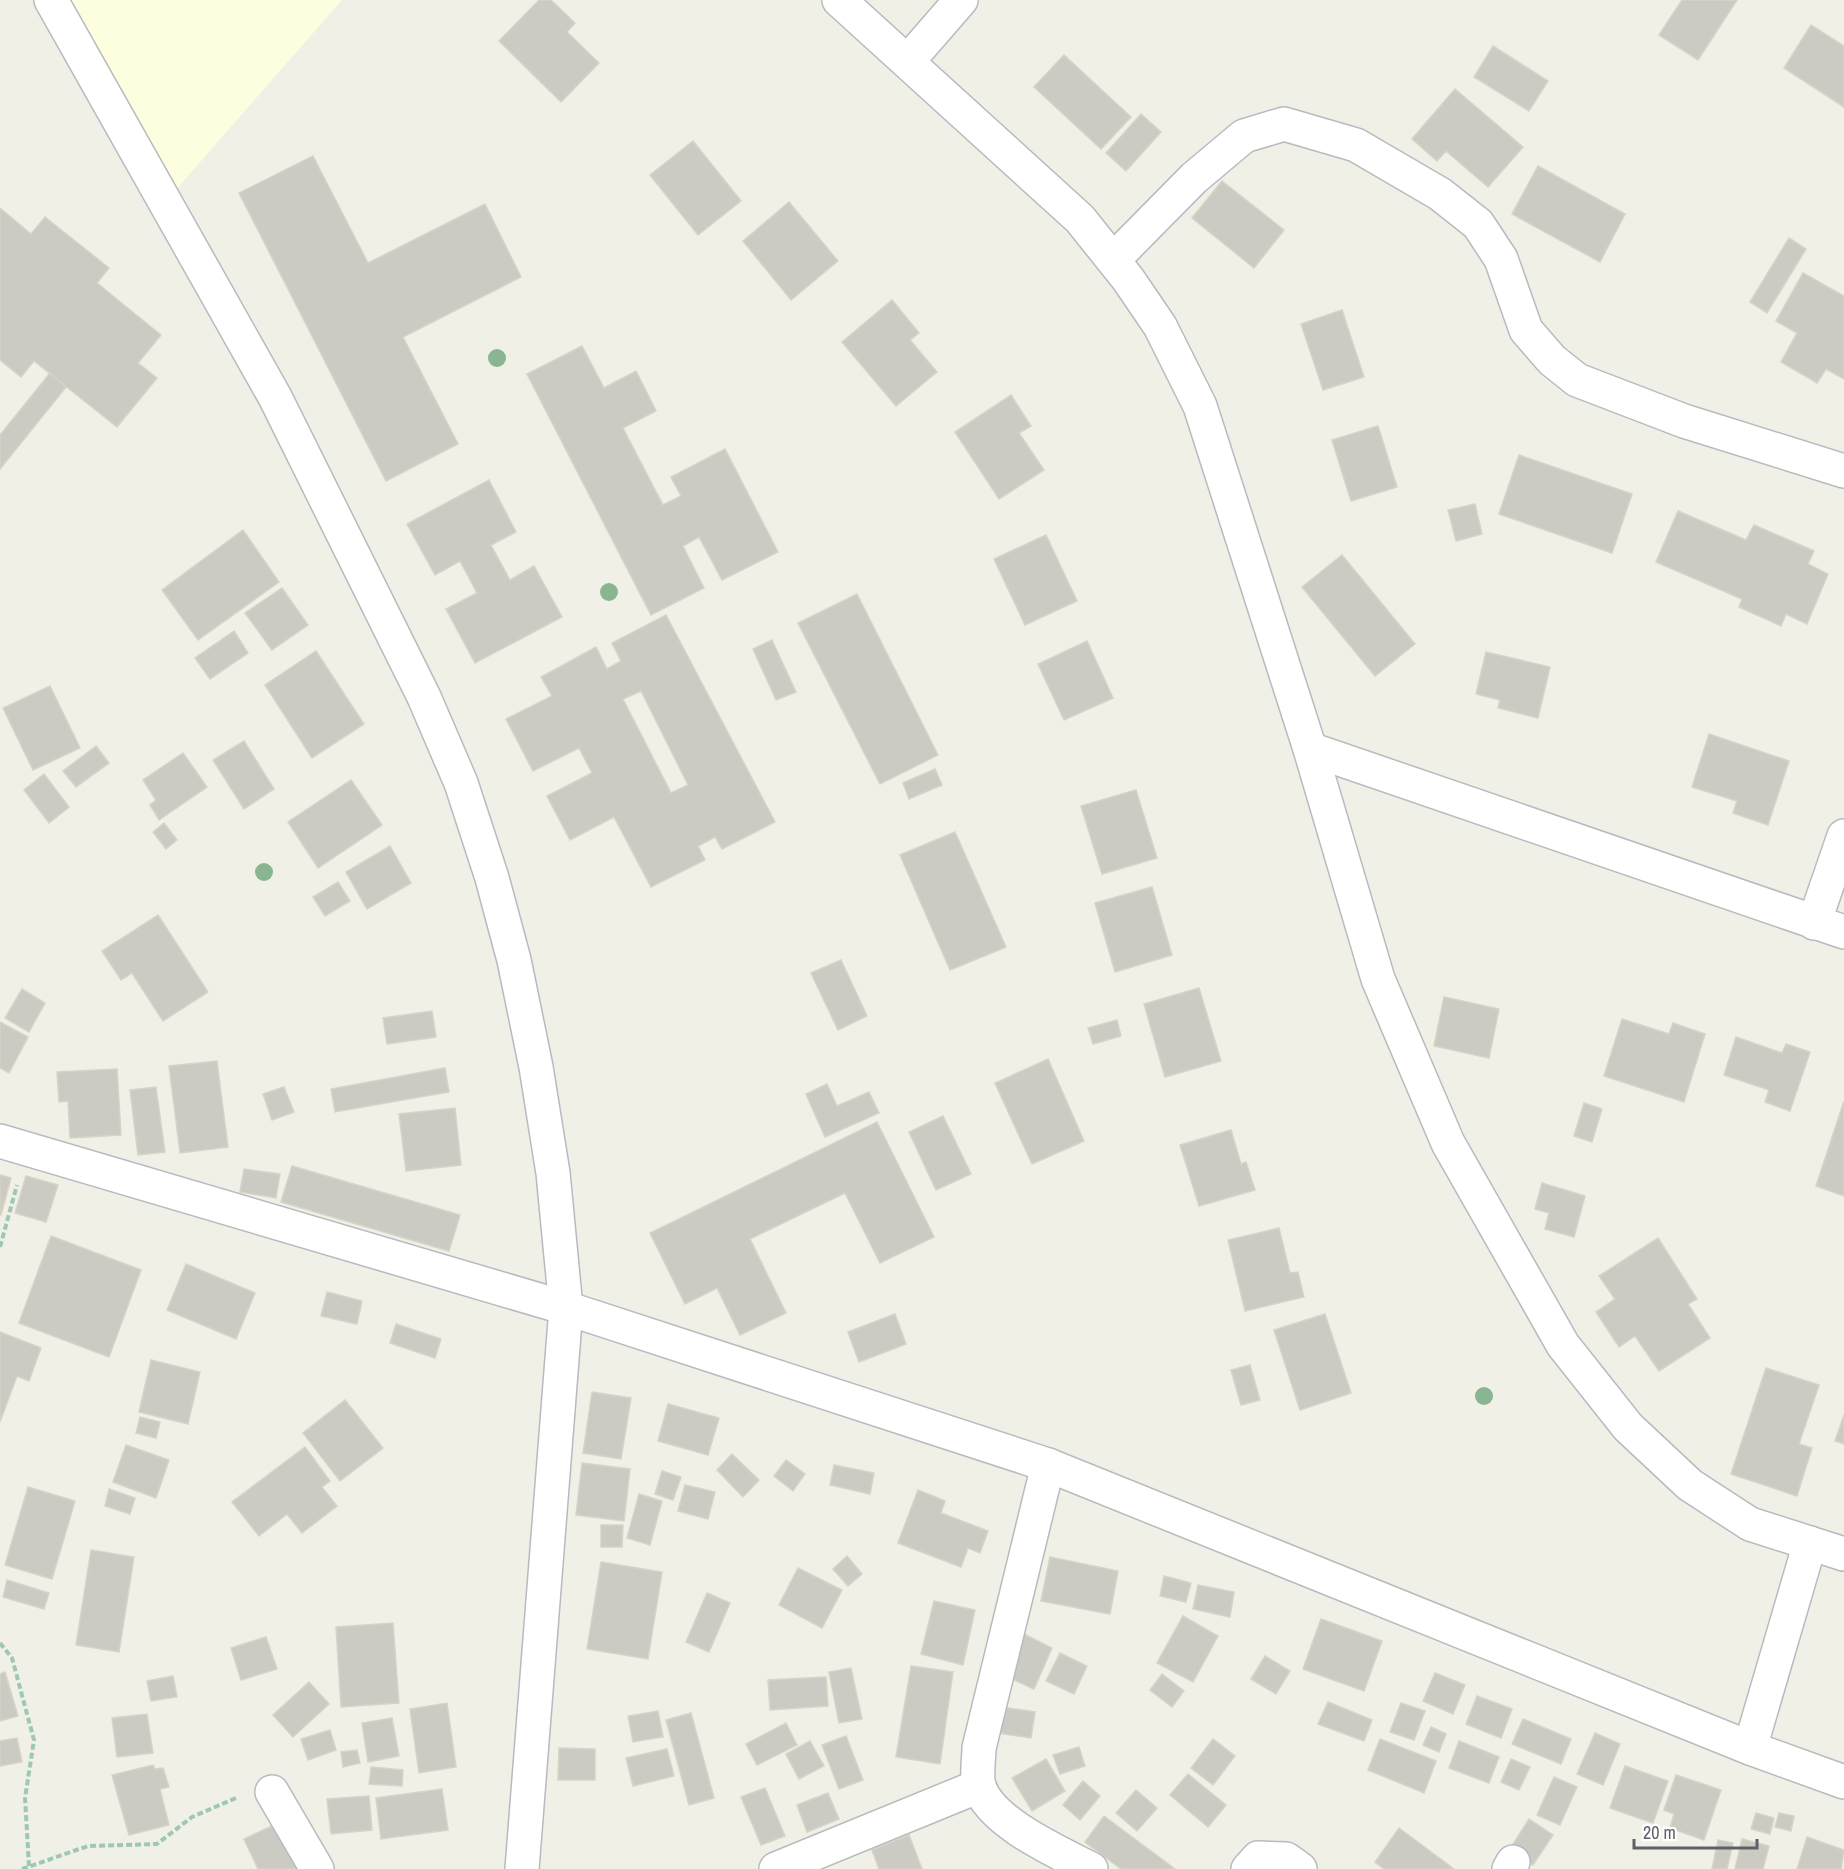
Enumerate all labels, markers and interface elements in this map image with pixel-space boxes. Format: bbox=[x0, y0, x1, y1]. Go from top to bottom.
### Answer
scale bar bbox=[1634, 1812, 1757, 1850]
text: 20 m bbox=[1643, 1820, 1676, 1845]

